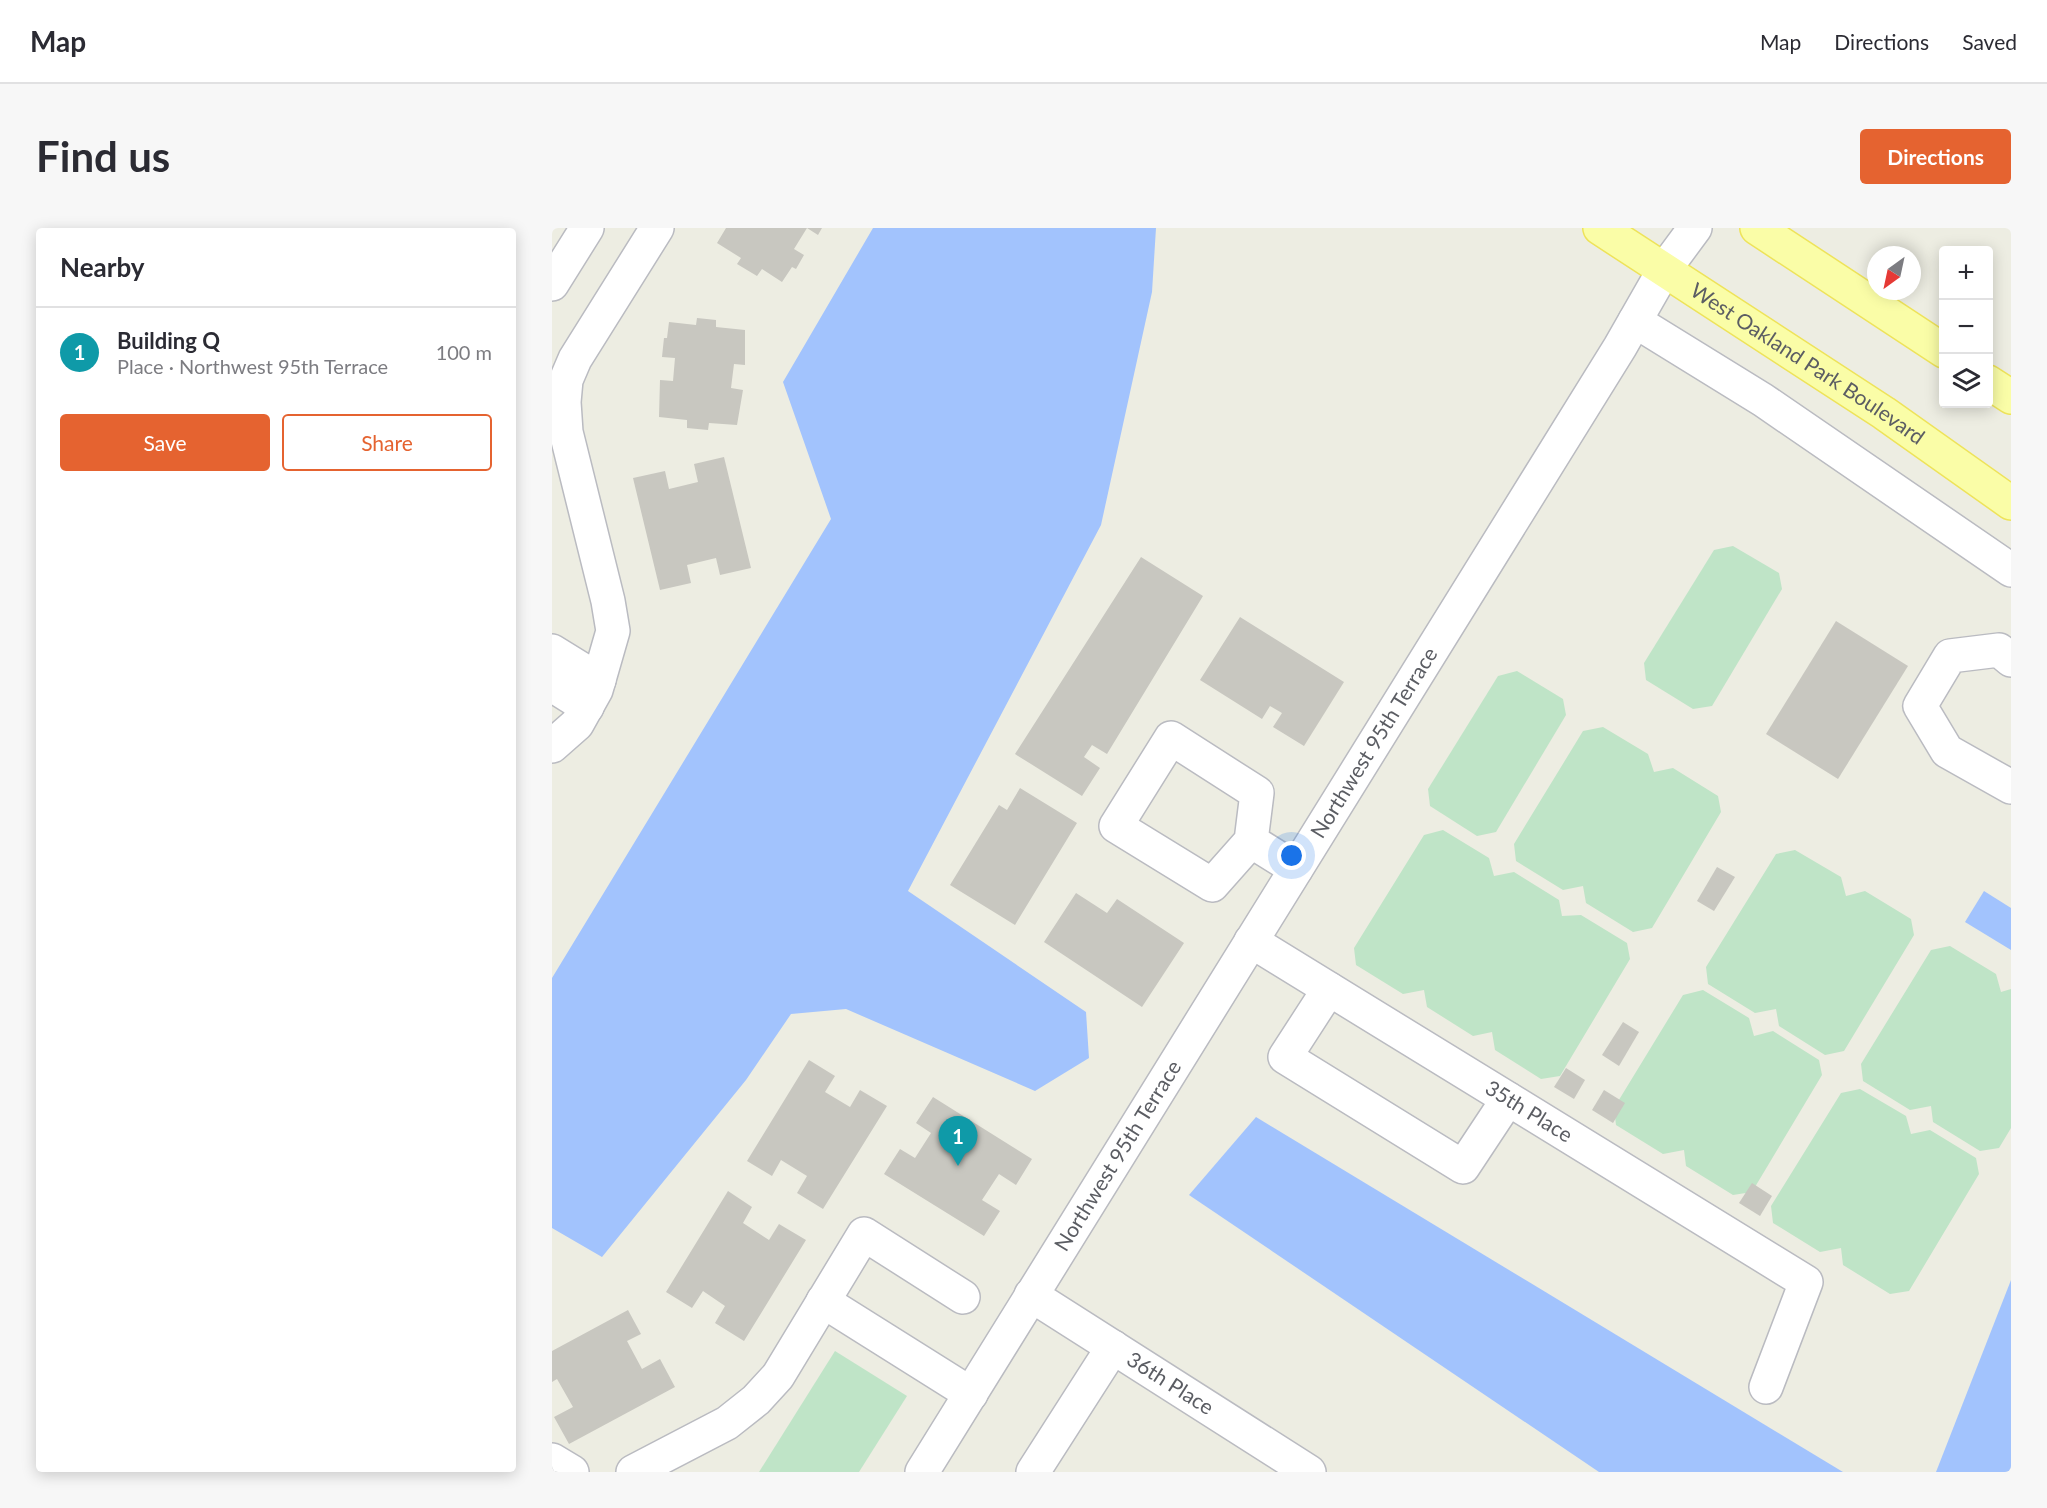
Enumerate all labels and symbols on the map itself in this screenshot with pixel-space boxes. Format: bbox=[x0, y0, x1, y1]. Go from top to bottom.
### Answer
north arrow bbox=[1867, 246, 1921, 300]
street label: West Oakland Park Boulevard bbox=[1687, 277, 1930, 449]
street label: Northwest 95th Terrace bbox=[1305, 642, 1442, 842]
your location bbox=[1277, 841, 1306, 870]
street label: Northwest 95th Terrace bbox=[1048, 1055, 1185, 1255]
street label: 35th Place bbox=[1481, 1074, 1578, 1147]
pin: 1 bbox=[938, 1116, 978, 1166]
street label: 36th Place bbox=[1123, 1346, 1219, 1419]

